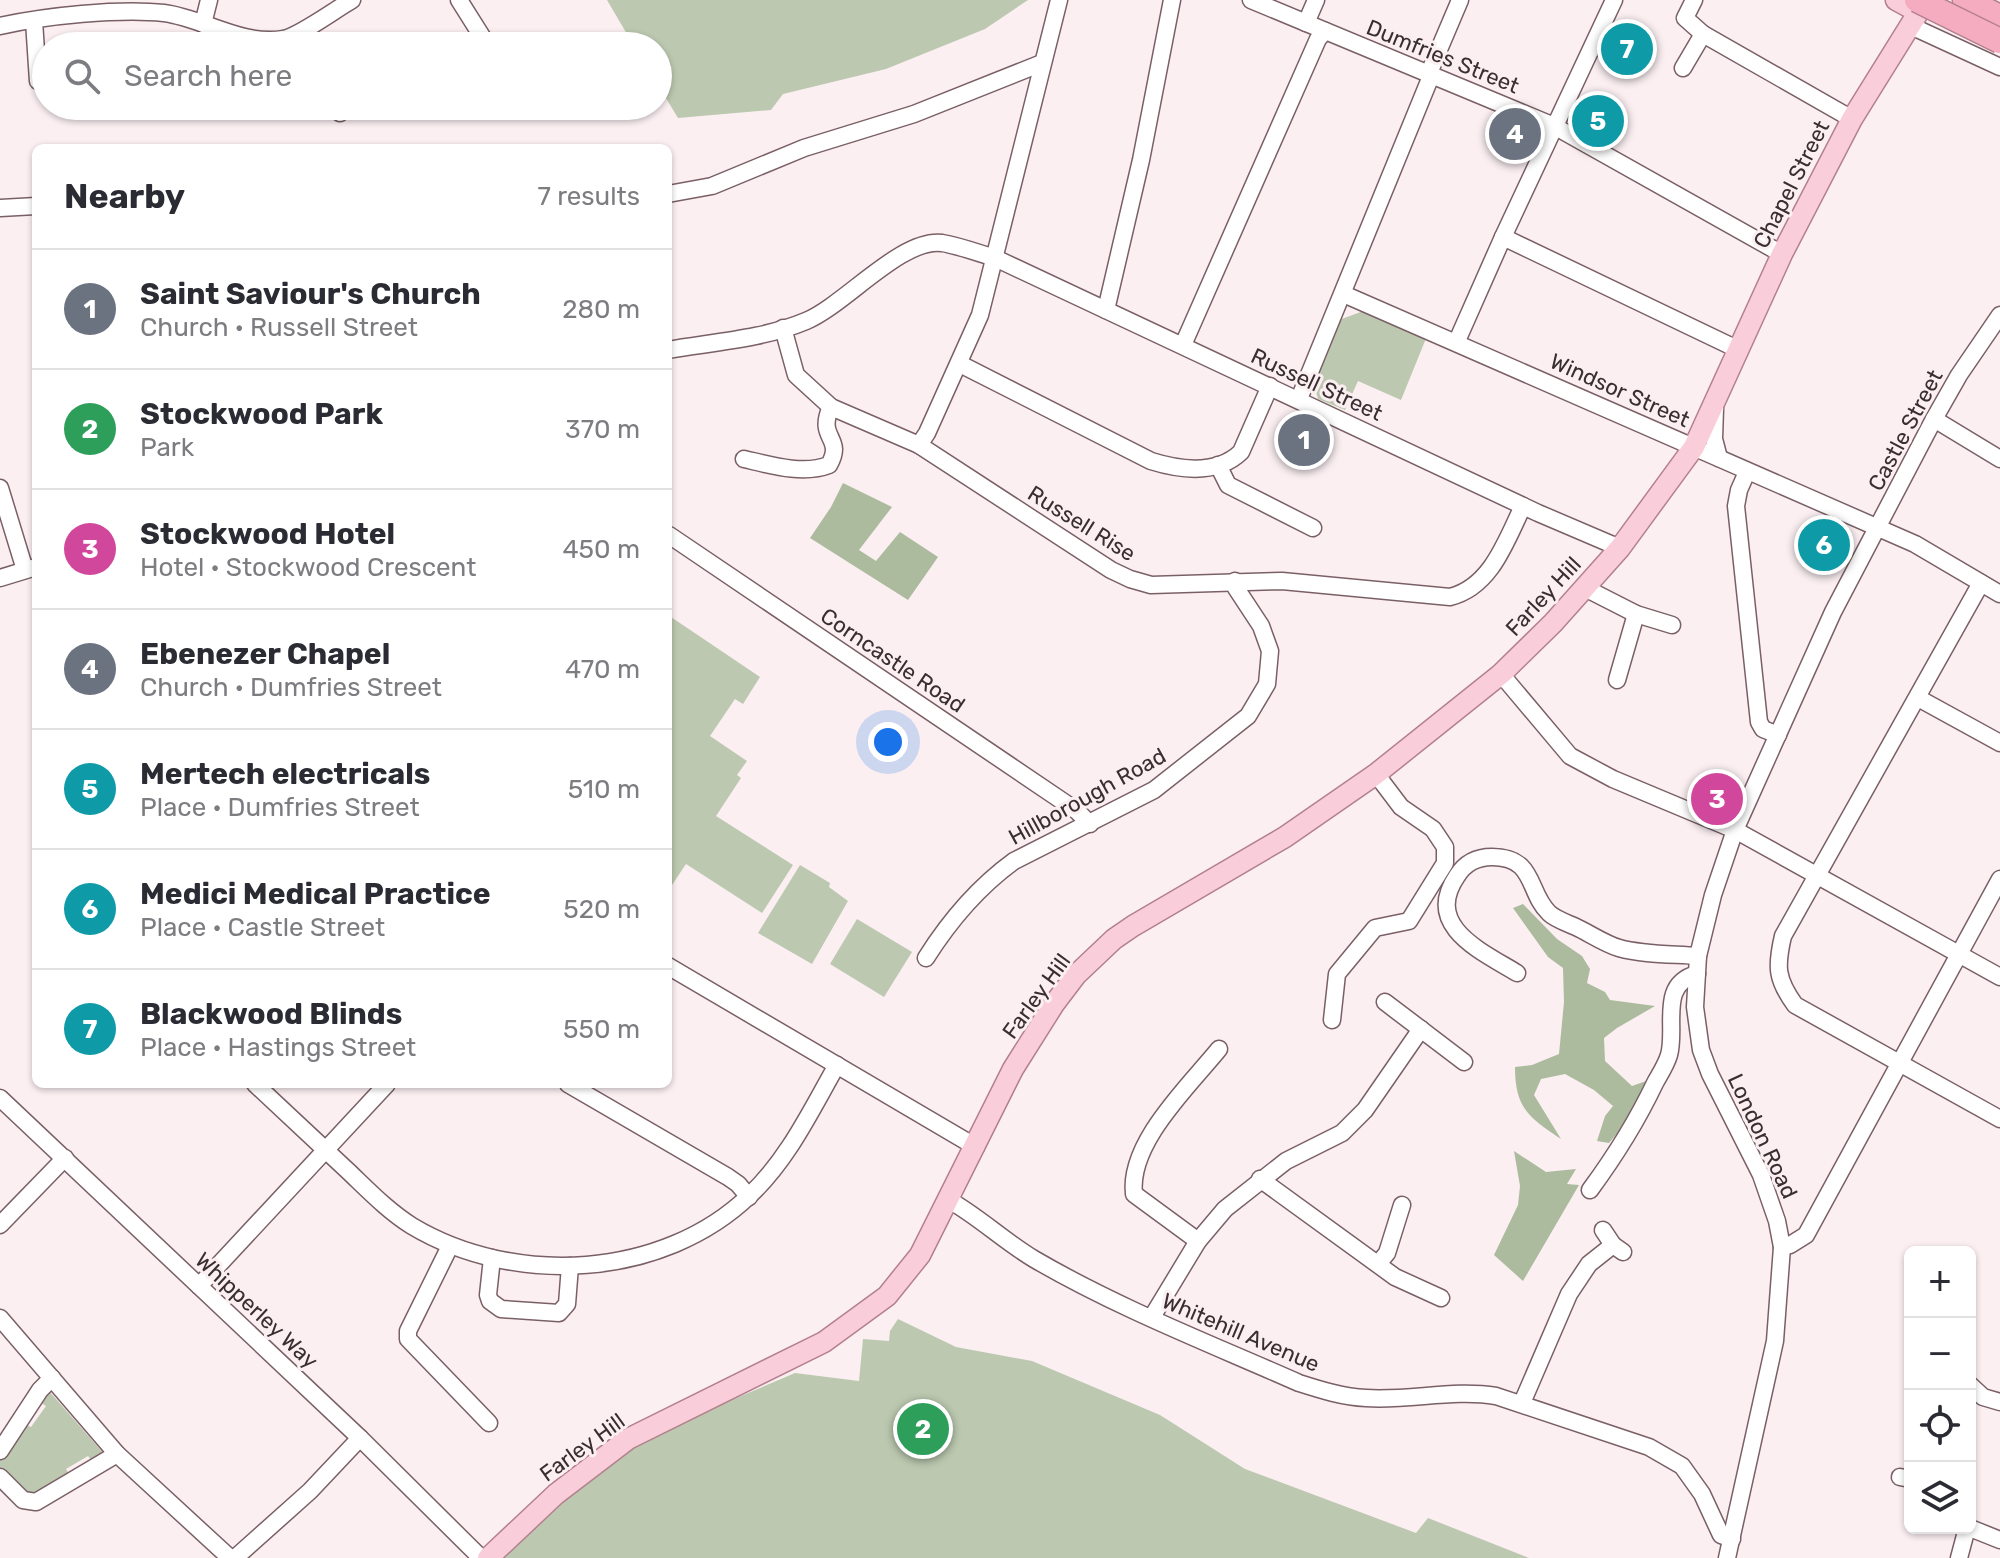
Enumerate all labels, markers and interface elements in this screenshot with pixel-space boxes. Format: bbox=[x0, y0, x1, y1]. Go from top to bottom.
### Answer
street label: Dumfries Street bbox=[1362, 14, 1524, 100]
pin: 7 bbox=[1601, 19, 1653, 79]
search box bbox=[32, 32, 672, 120]
icon: search bbox=[60, 54, 104, 98]
text: Search here bbox=[124, 58, 292, 94]
pin: 5 bbox=[1572, 91, 1624, 151]
pin: 4 bbox=[1489, 104, 1541, 164]
street label: Chapel Street bbox=[1748, 115, 1835, 253]
text: Nearby bbox=[64, 176, 185, 217]
text: 7 results bbox=[537, 181, 640, 212]
text: Saint Saviour's Church bbox=[140, 276, 481, 312]
text: 1 bbox=[84, 294, 96, 325]
text: 280 m bbox=[562, 294, 640, 325]
text: Church · Russell Street bbox=[140, 312, 418, 343]
street label: Russell Street bbox=[1247, 342, 1387, 427]
street label: Windsor Street bbox=[1546, 348, 1694, 433]
street label: Castle Street bbox=[1862, 365, 1949, 495]
text: Stockwood Park bbox=[140, 396, 383, 432]
pin: 1 bbox=[1278, 410, 1330, 470]
text: 2 bbox=[82, 414, 98, 445]
text: 370 m bbox=[565, 414, 640, 445]
text: Park bbox=[140, 432, 194, 463]
street label: Russell Rise bbox=[1023, 480, 1141, 567]
pin: 6 bbox=[1798, 515, 1850, 575]
text: Stockwood Hotel bbox=[140, 516, 395, 552]
text: 3 bbox=[81, 534, 99, 565]
text: 450 m bbox=[562, 534, 640, 565]
street label: Farley Hill bbox=[1500, 551, 1587, 642]
text: Hotel · Stockwood Crescent bbox=[140, 552, 476, 583]
street label: Corncastle Road bbox=[815, 602, 970, 719]
text: Ebenezer Chapel bbox=[140, 636, 390, 672]
text: 4 bbox=[81, 654, 99, 685]
text: 470 m bbox=[565, 654, 640, 685]
text: Church · Dumfries Street bbox=[140, 672, 442, 703]
your location bbox=[868, 722, 908, 762]
street label: Hillborough Road bbox=[1004, 742, 1171, 851]
text: Mertech electricals bbox=[140, 756, 430, 792]
pin: 3 bbox=[1691, 769, 1743, 829]
text: 5 bbox=[82, 774, 98, 805]
text: 510 m bbox=[568, 774, 640, 805]
text: Place · Dumfries Street bbox=[140, 792, 420, 823]
text: Medici Medical Practice bbox=[140, 876, 491, 912]
text: 6 bbox=[82, 894, 98, 925]
text: 520 m bbox=[563, 894, 640, 925]
text: Place · Castle Street bbox=[140, 912, 385, 943]
street label: Farley Hill bbox=[996, 948, 1076, 1044]
text: Blackwood Blinds bbox=[140, 996, 402, 1032]
text: 7 bbox=[83, 1014, 97, 1045]
text: 550 m bbox=[563, 1014, 640, 1045]
text: Place · Hastings Street bbox=[140, 1032, 416, 1063]
street label: London Road bbox=[1722, 1069, 1803, 1203]
map controls bbox=[1904, 1246, 1976, 1534]
button: + bbox=[1904, 1246, 1976, 1318]
street label: Whipperley Way bbox=[190, 1247, 324, 1374]
street label: Whitehill Avenue bbox=[1158, 1287, 1324, 1378]
button: − bbox=[1904, 1318, 1976, 1390]
button: locate bbox=[1904, 1390, 1976, 1462]
pin: 2 bbox=[897, 1399, 949, 1459]
street label: Farley Hill bbox=[534, 1407, 630, 1487]
button: layers bbox=[1904, 1462, 1976, 1534]

